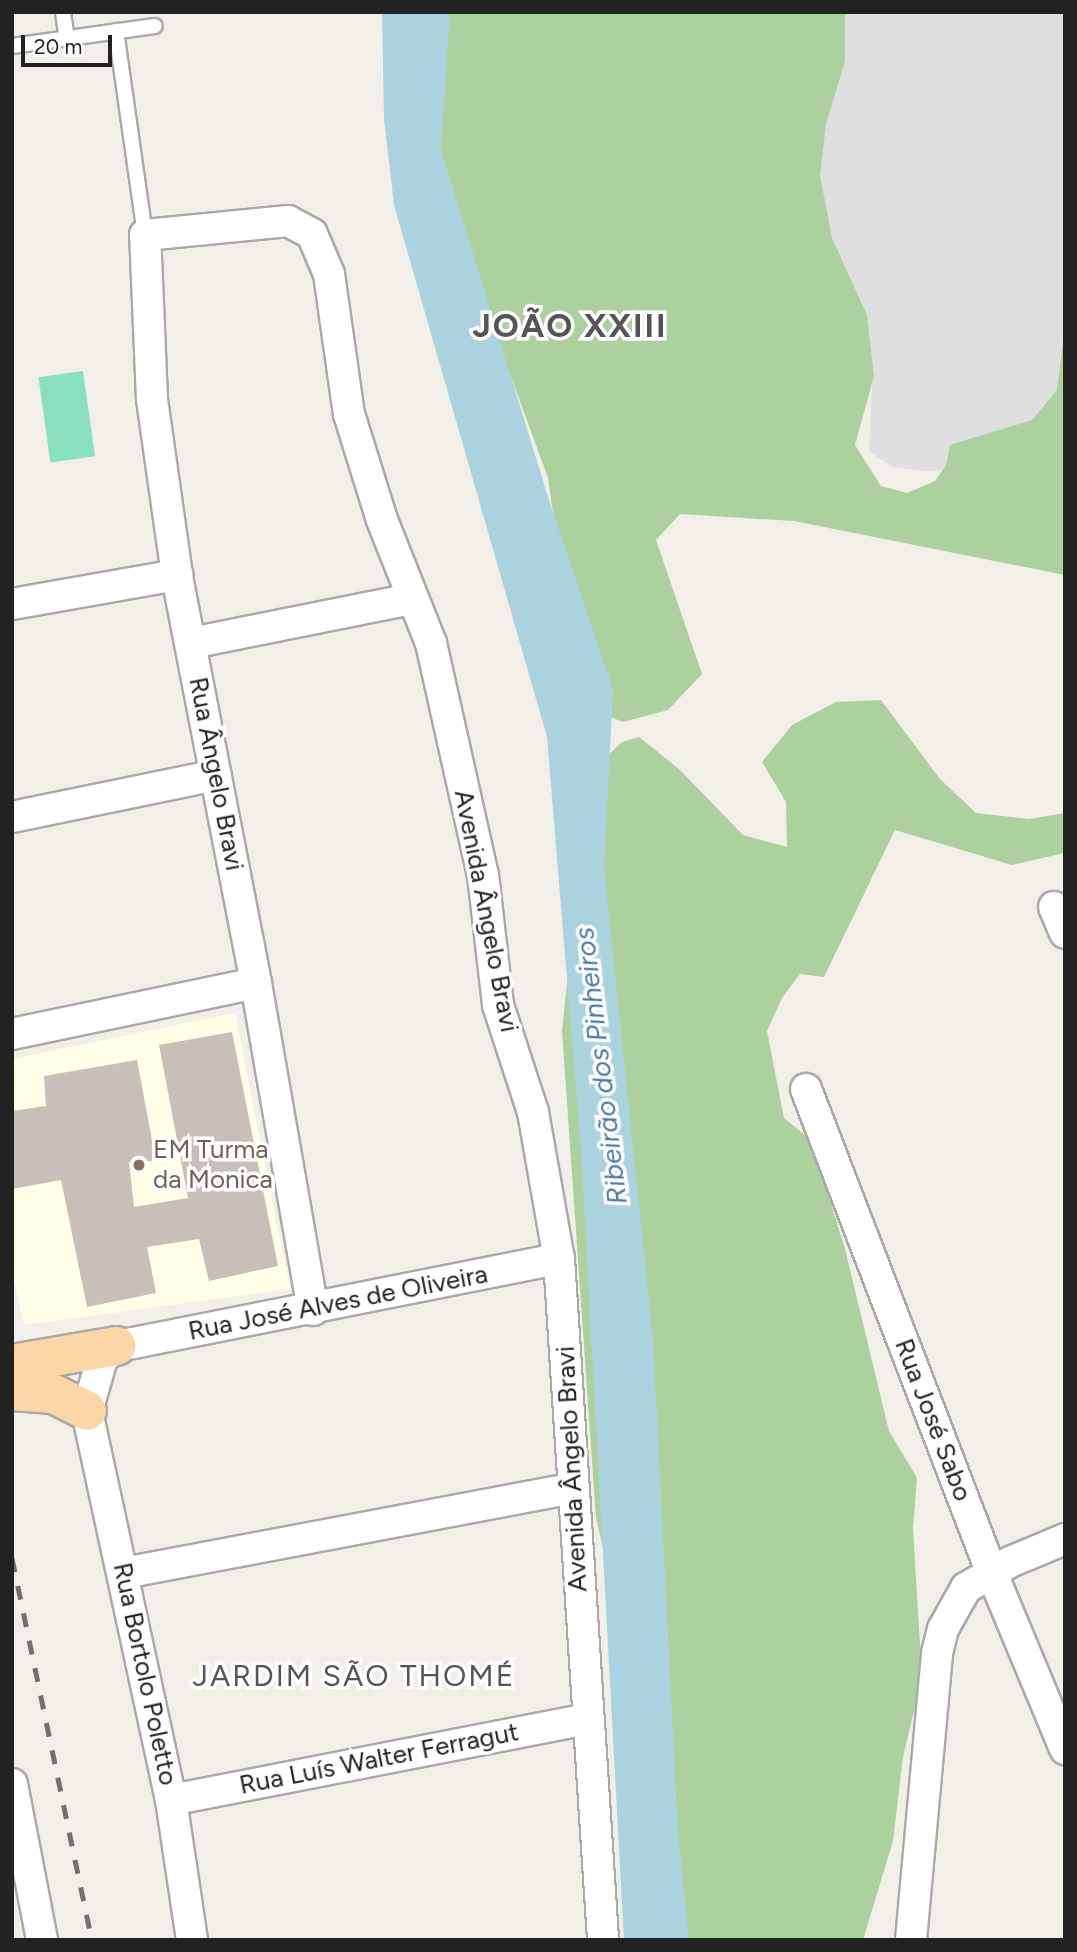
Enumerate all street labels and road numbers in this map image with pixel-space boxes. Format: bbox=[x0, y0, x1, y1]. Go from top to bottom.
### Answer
street label: Rua Ângelo Bravi bbox=[182, 675, 250, 873]
street label: Avenida Ângelo Bravi bbox=[447, 787, 525, 1035]
street label: Rua José Alves de Oliveira bbox=[186, 1259, 490, 1347]
street label: Rua José Sabo bbox=[888, 1334, 978, 1506]
street label: Avenida Ângelo Bravi bbox=[550, 1345, 594, 1593]
street label: Rua Bortolo Poletto bbox=[106, 1560, 184, 1788]
street label: Rua Luís Walter Ferragut bbox=[237, 1717, 521, 1801]

